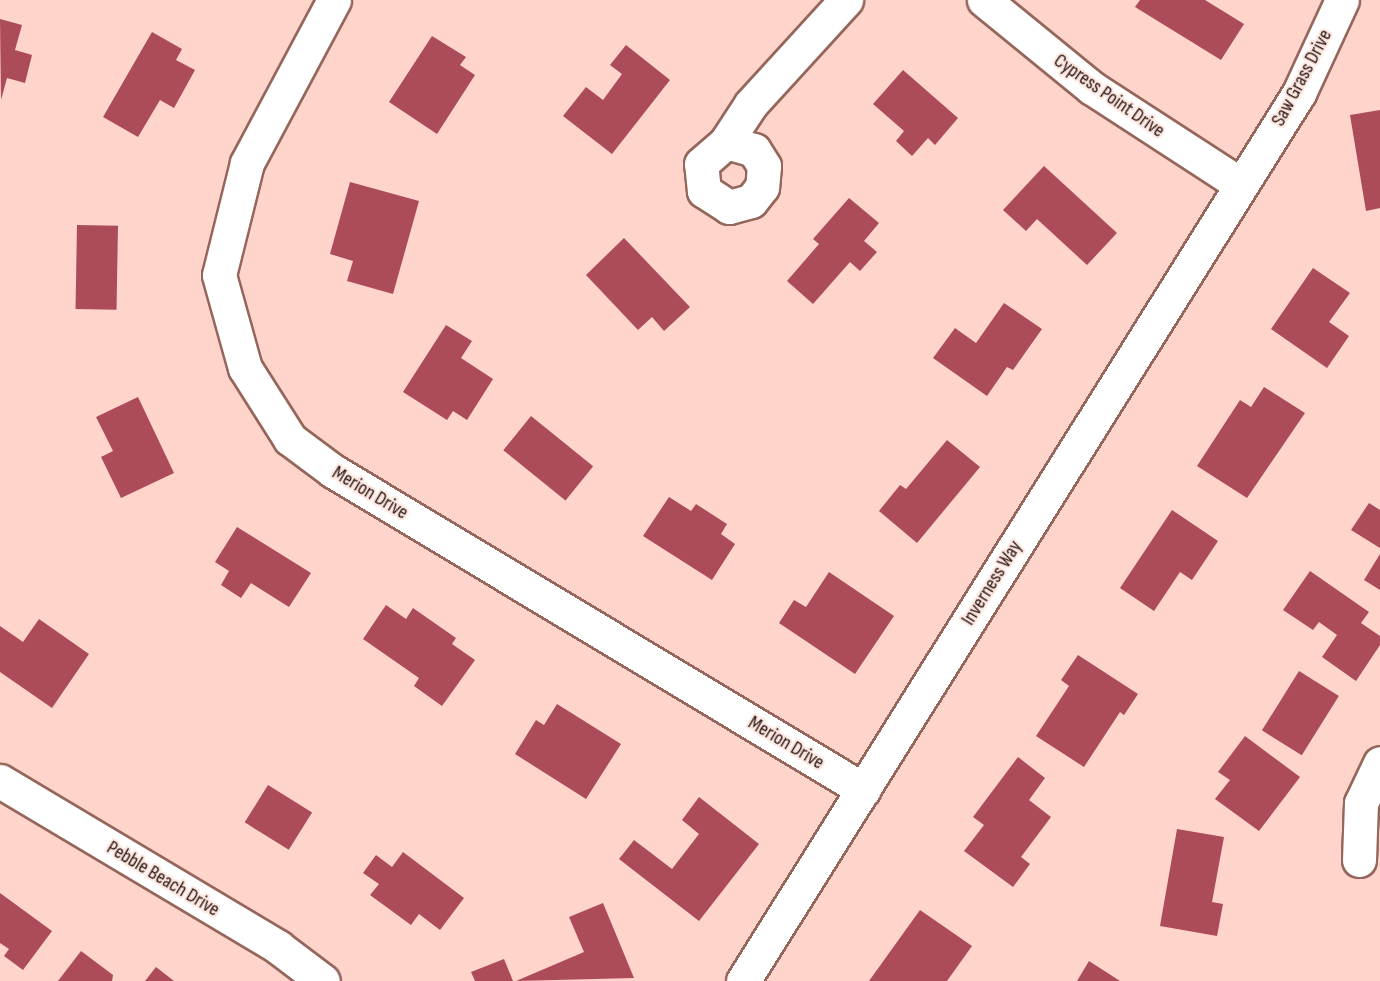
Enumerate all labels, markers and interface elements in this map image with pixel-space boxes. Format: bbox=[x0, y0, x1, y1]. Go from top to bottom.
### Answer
street label: Saw Grass Drive bbox=[1267, 26, 1337, 130]
street label: Cypress Point Drive bbox=[1049, 49, 1169, 143]
street label: Merion Drive bbox=[328, 461, 412, 525]
street label: Inverness Way bbox=[956, 536, 1028, 630]
street label: Merion Drive bbox=[744, 711, 828, 775]
street label: Pebble Beach Drive bbox=[102, 836, 224, 922]

